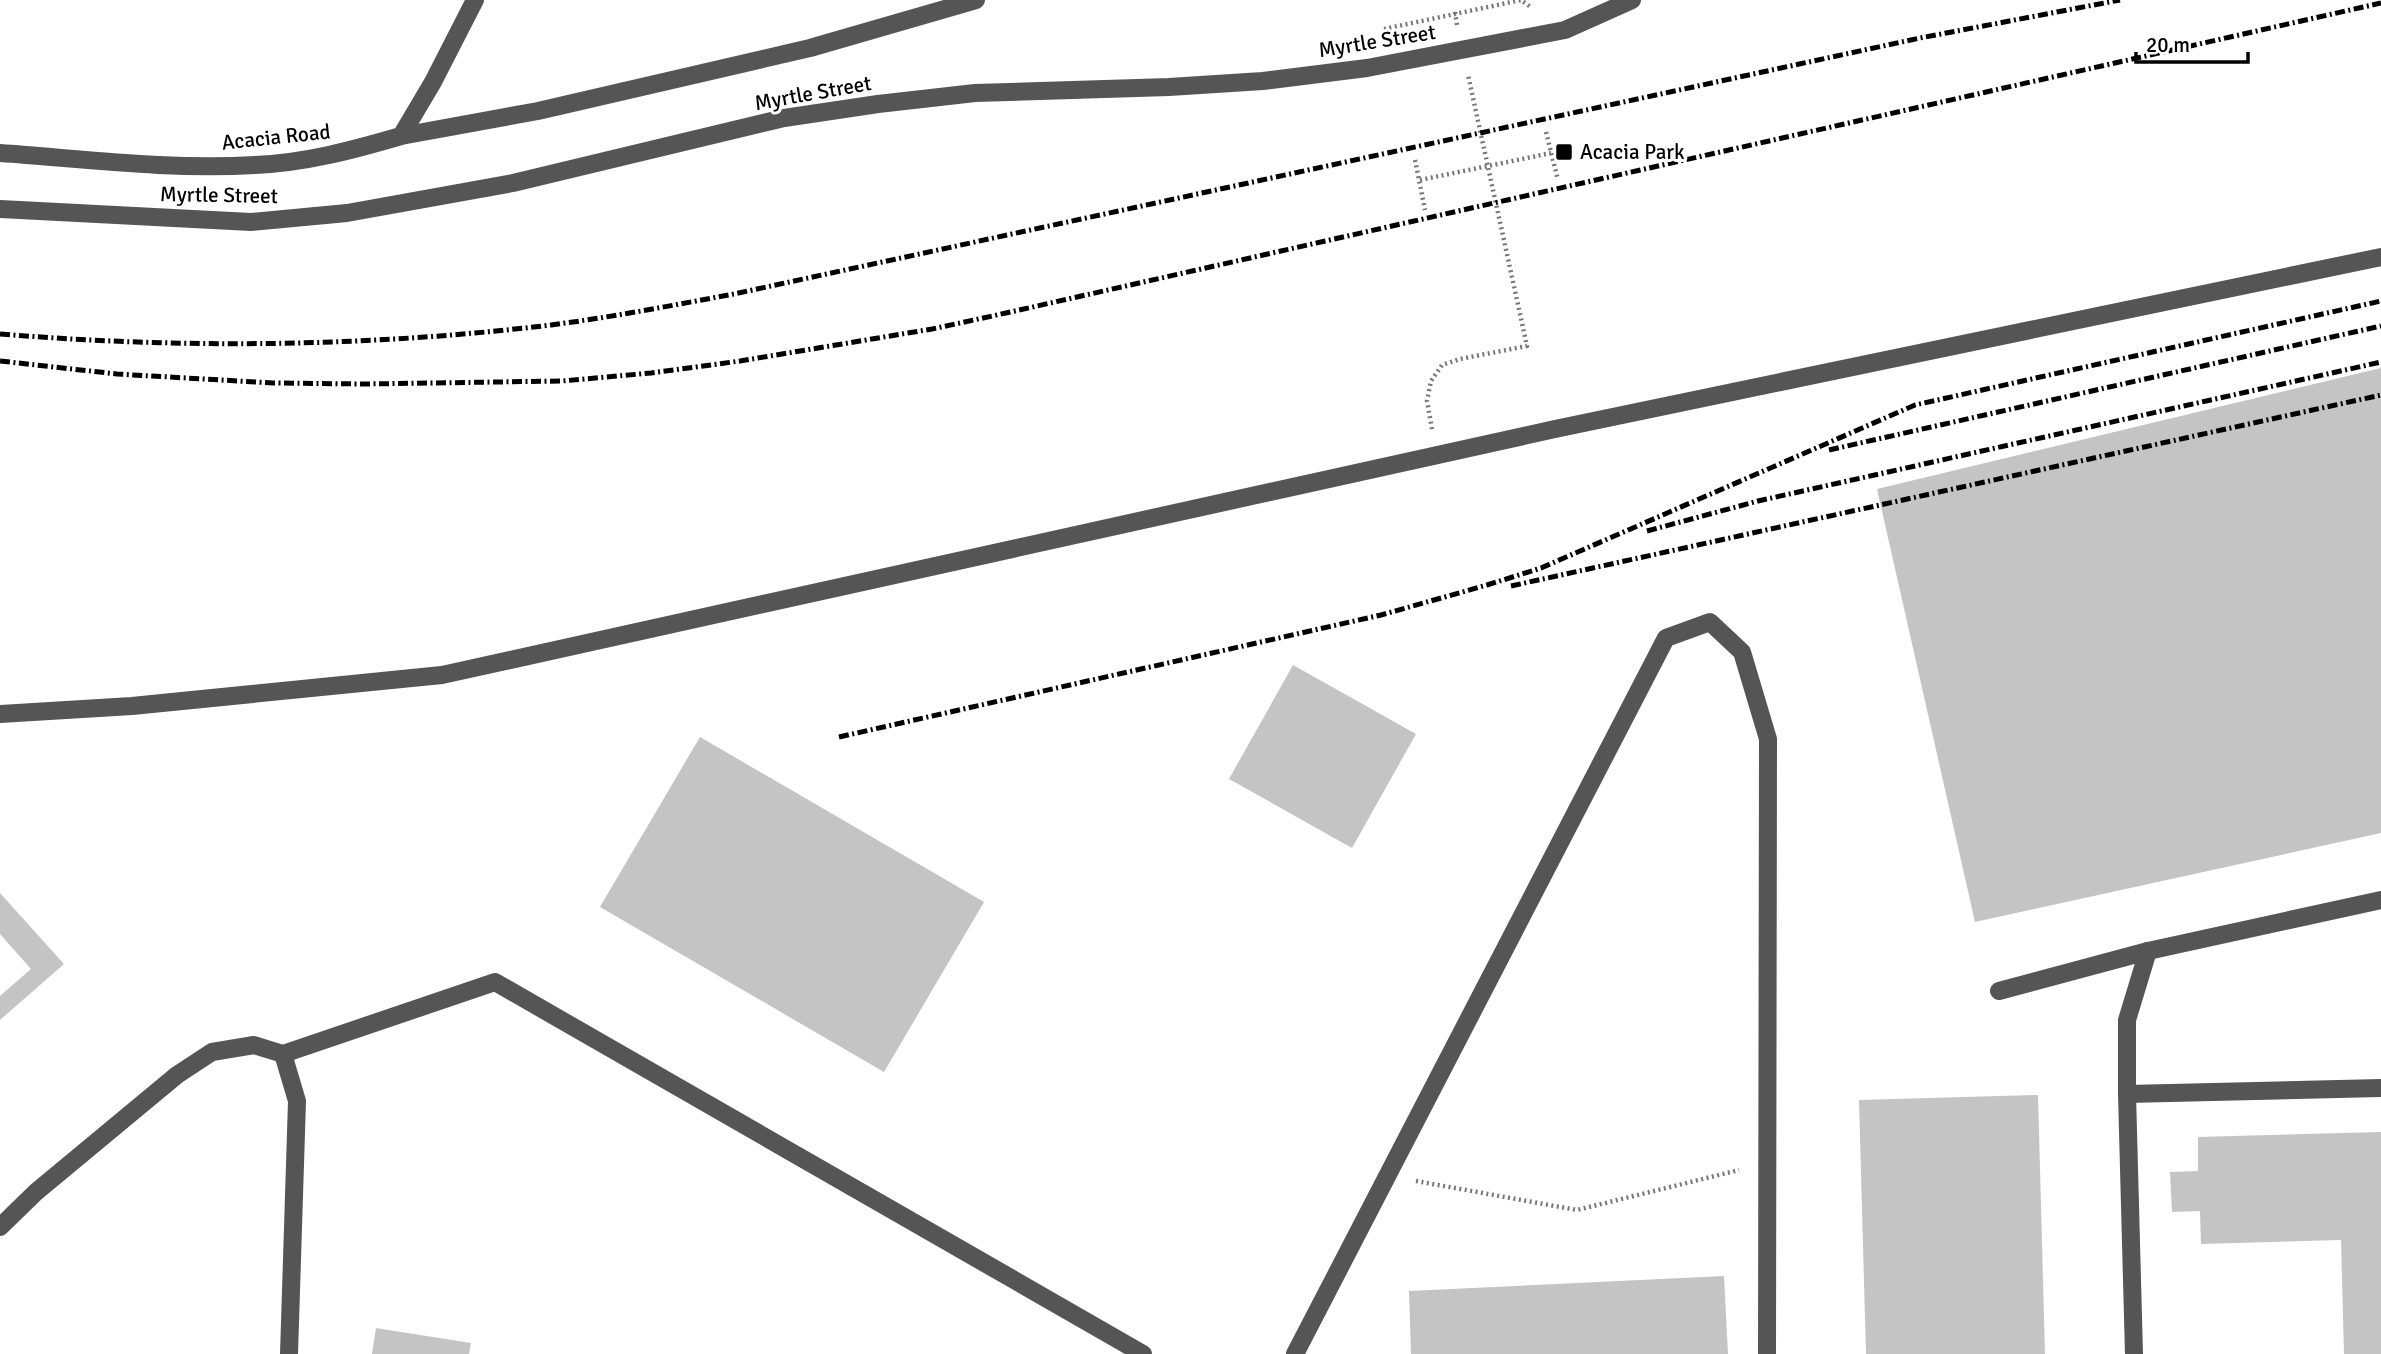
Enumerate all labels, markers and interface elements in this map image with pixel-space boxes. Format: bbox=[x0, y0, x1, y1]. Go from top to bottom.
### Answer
street label: Myrtle Street bbox=[1317, 19, 1437, 63]
scale bar bbox=[2136, 21, 2248, 65]
text: 20 m bbox=[2146, 32, 2190, 58]
street label: Myrtle Street bbox=[753, 70, 873, 116]
street label: Acacia Road bbox=[220, 118, 332, 156]
place label: Acacia Park bbox=[1580, 139, 1685, 165]
marker: Acacia Park bbox=[1554, 142, 1574, 162]
street label: Myrtle Street bbox=[160, 181, 278, 209]

